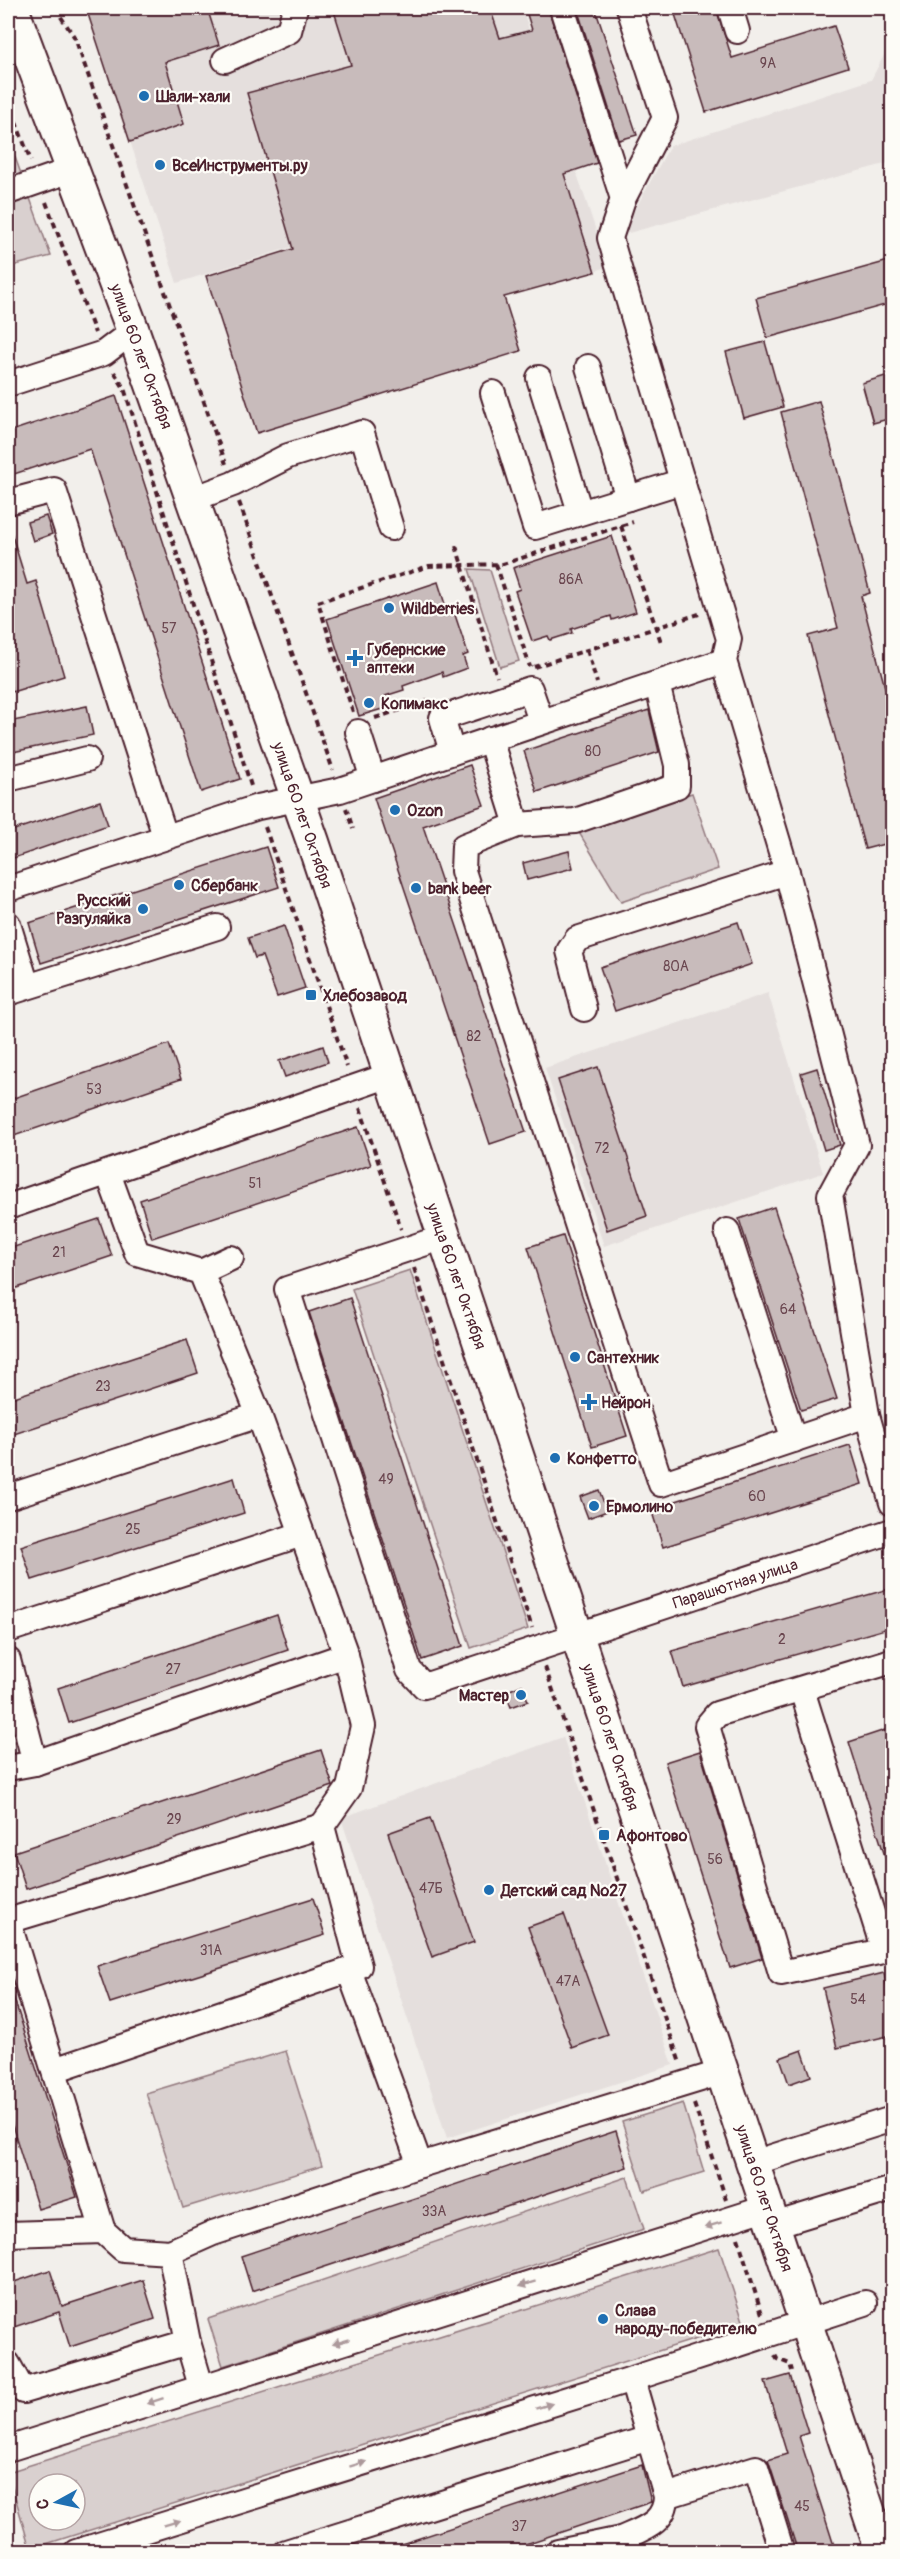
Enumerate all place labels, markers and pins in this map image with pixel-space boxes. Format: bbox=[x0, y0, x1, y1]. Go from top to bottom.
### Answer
place label: Шали-хали bbox=[155, 87, 231, 107]
marker: Шали-хали bbox=[137, 89, 151, 103]
place label: ВсеИнструменты.ру bbox=[172, 156, 308, 176]
marker: ВсеИнструменты.ру bbox=[153, 158, 167, 172]
place label: Wildberries bbox=[401, 599, 475, 619]
marker: Wildberries bbox=[382, 601, 396, 615]
place label: Губернские аптеки bbox=[367, 640, 447, 678]
marker: Губернские аптеки bbox=[348, 651, 362, 665]
place label: Копимакс bbox=[381, 694, 448, 714]
marker: Копимакс bbox=[362, 696, 376, 710]
place label: Ozon bbox=[407, 801, 443, 821]
marker: Ozon bbox=[388, 803, 402, 817]
place label: Сбербанк bbox=[191, 876, 258, 896]
marker: Сбербанк bbox=[172, 878, 186, 892]
place label: bank beer bbox=[428, 879, 492, 899]
marker: bank beer bbox=[409, 881, 423, 895]
place label: Русский Разгуляйка bbox=[56, 891, 132, 929]
marker: Русский Разгуляйка bbox=[136, 902, 150, 916]
place label: Хлебозавод bbox=[323, 986, 407, 1006]
marker: Хлебозавод bbox=[304, 988, 318, 1002]
place label: Сантехник bbox=[587, 1348, 660, 1368]
marker: Сантехник bbox=[568, 1350, 582, 1364]
place label: Нейрон bbox=[601, 1393, 651, 1413]
marker: Нейрон bbox=[582, 1395, 596, 1409]
place label: Конфетто bbox=[567, 1449, 637, 1469]
marker: Конфетто bbox=[548, 1451, 562, 1465]
place label: Ермолино bbox=[606, 1497, 674, 1517]
marker: Ермолино bbox=[587, 1499, 601, 1513]
place label: Мастер bbox=[459, 1686, 509, 1706]
marker: Мастер bbox=[514, 1688, 528, 1702]
place label: Афонтово bbox=[616, 1826, 688, 1846]
marker: Афонтово bbox=[597, 1828, 611, 1842]
place label: Детский сад №27 bbox=[500, 1881, 627, 1901]
marker: Детский сад №27 bbox=[482, 1883, 496, 1897]
place label: Слава народу-победителю bbox=[615, 2301, 757, 2339]
marker: Слава народу-победителю bbox=[596, 2312, 610, 2326]

